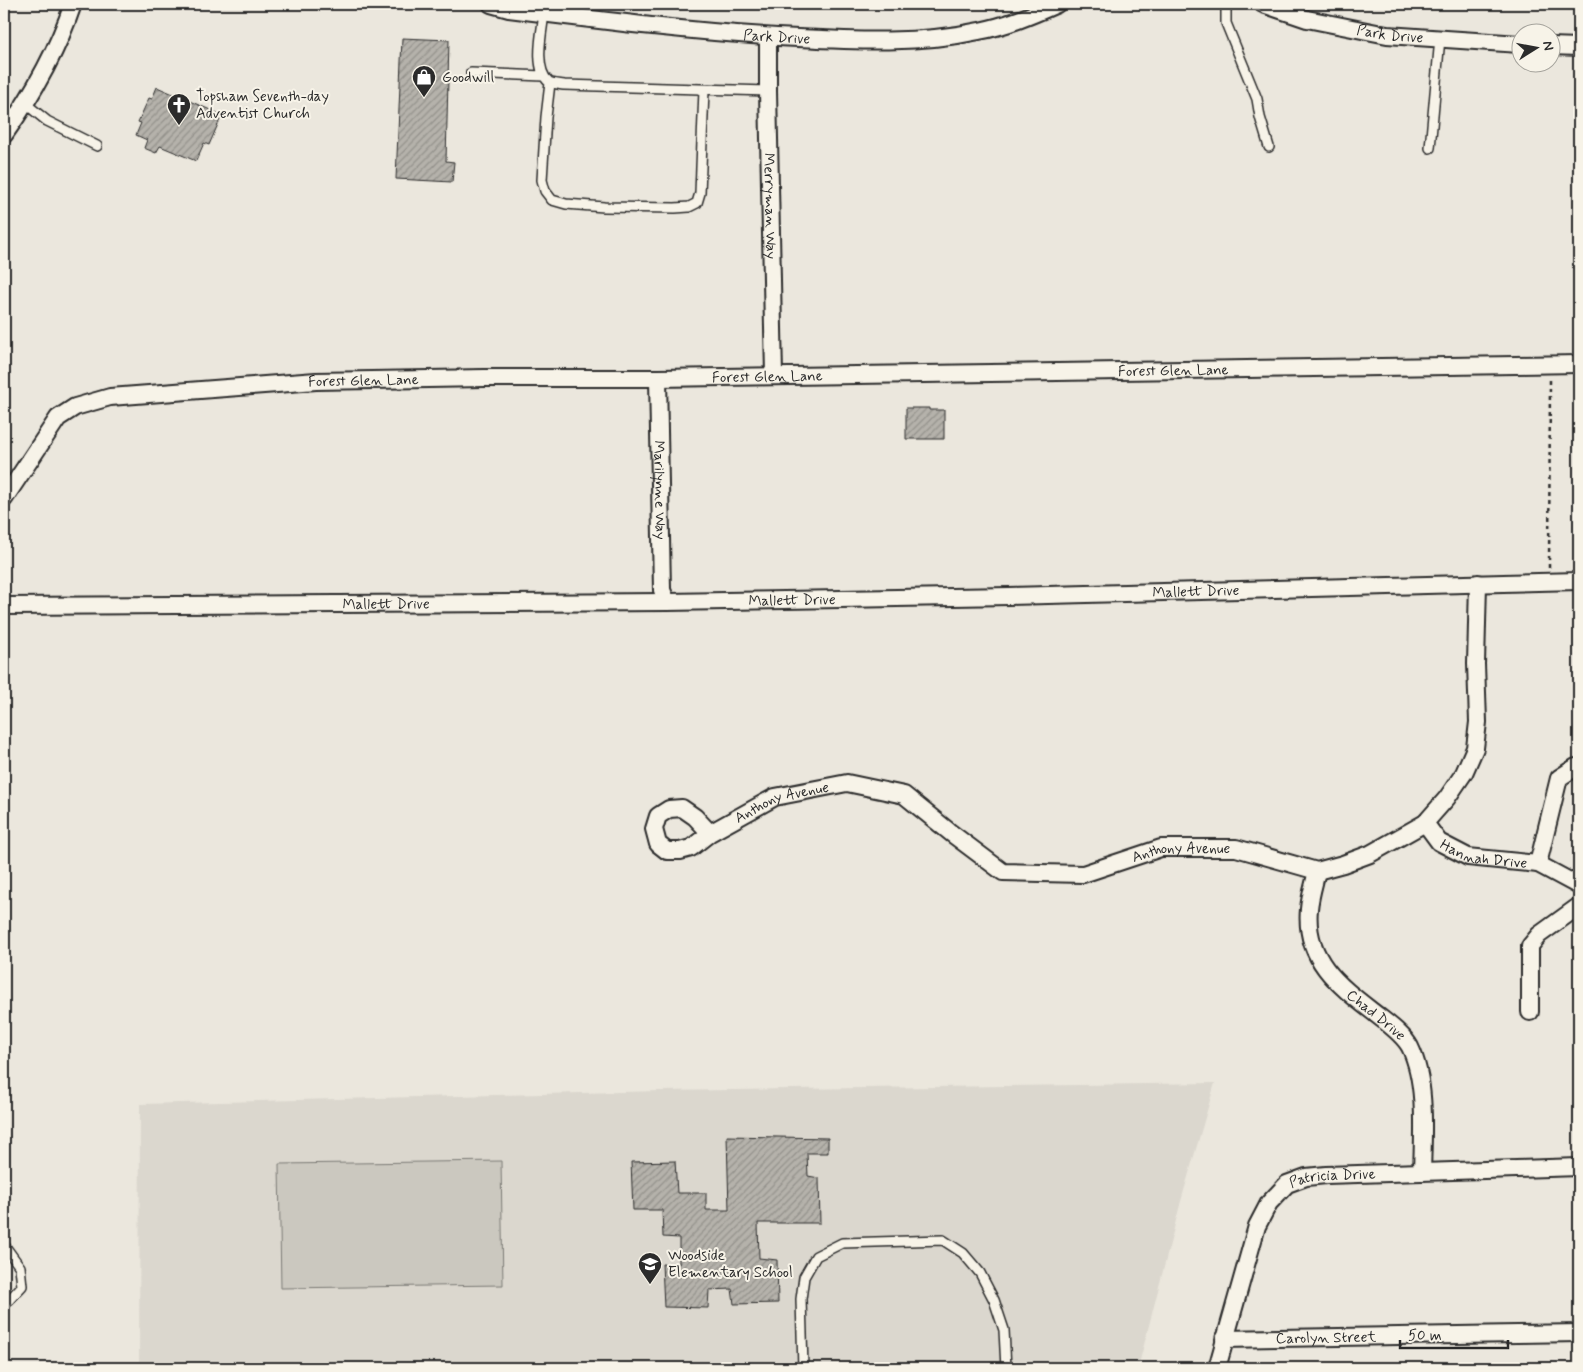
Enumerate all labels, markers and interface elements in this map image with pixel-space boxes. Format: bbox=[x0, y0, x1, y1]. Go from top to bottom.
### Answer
street label: Park Drive bbox=[1355, 20, 1424, 48]
north arrow bbox=[1510, 22, 1560, 72]
street label: Park Drive bbox=[743, 26, 811, 50]
text: N bbox=[1538, 39, 1558, 52]
shop icon: Goodwill bbox=[411, 64, 437, 98]
place label: Goodwill bbox=[442, 68, 495, 88]
place label: Topsham Seventh-day Adventist Church bbox=[196, 87, 329, 124]
church icon: Topsham Seventh-day Adventist Church bbox=[166, 92, 192, 126]
street label: Merryman Way bbox=[758, 153, 781, 260]
street label: Forest Glen Lane bbox=[1118, 360, 1229, 382]
street label: Forest Glen Lane bbox=[712, 366, 823, 388]
street label: Forest Glen Lane bbox=[307, 370, 419, 393]
street label: Marilynne Way bbox=[648, 440, 670, 540]
street label: Mallett Drive bbox=[1152, 581, 1240, 603]
street label: Mallett Drive bbox=[748, 590, 836, 612]
street label: Mallett Drive bbox=[342, 594, 430, 615]
street label: Anthony Avenue bbox=[731, 778, 831, 828]
street label: Hannah Drive bbox=[1436, 835, 1528, 874]
street label: Anthony Avenue bbox=[1129, 839, 1231, 868]
street label: Chad Drive bbox=[1342, 986, 1410, 1046]
street label: Patricia Drive bbox=[1287, 1164, 1376, 1193]
place label: Woodside Elementary School bbox=[668, 1246, 793, 1283]
school or university icon: Woodside Elementary School bbox=[637, 1251, 663, 1285]
scale bar bbox=[1400, 1317, 1508, 1349]
text: 50 m bbox=[1408, 1326, 1442, 1346]
street label: Carolyn Street bbox=[1276, 1327, 1377, 1349]

